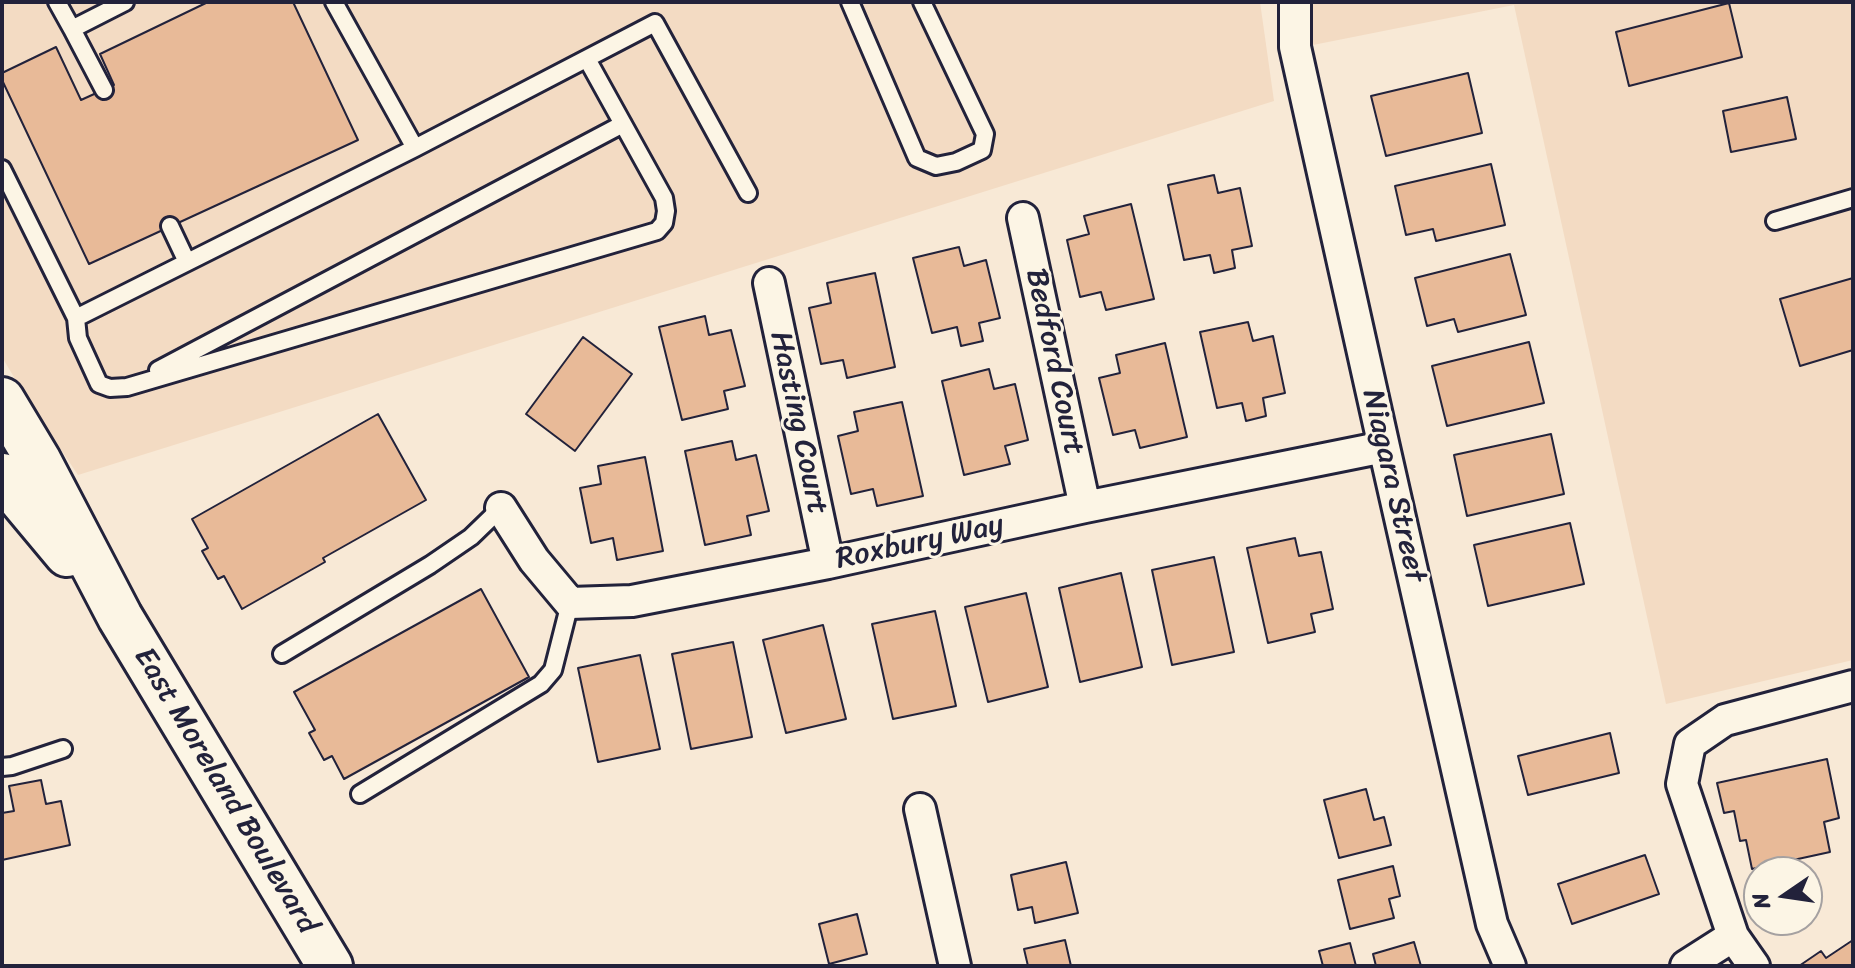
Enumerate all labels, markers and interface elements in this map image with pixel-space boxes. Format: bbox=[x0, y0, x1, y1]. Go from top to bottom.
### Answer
street label: Bedford Court bbox=[1017, 265, 1091, 459]
street label: Hasting Court bbox=[761, 328, 835, 518]
street label: Niagara Street bbox=[1353, 386, 1433, 586]
street label: Roxbury Way bbox=[833, 508, 1007, 578]
street label: East Moreland Boulevard bbox=[125, 641, 325, 941]
north arrow bbox=[1743, 856, 1823, 936]
text: N bbox=[1740, 889, 1782, 913]

